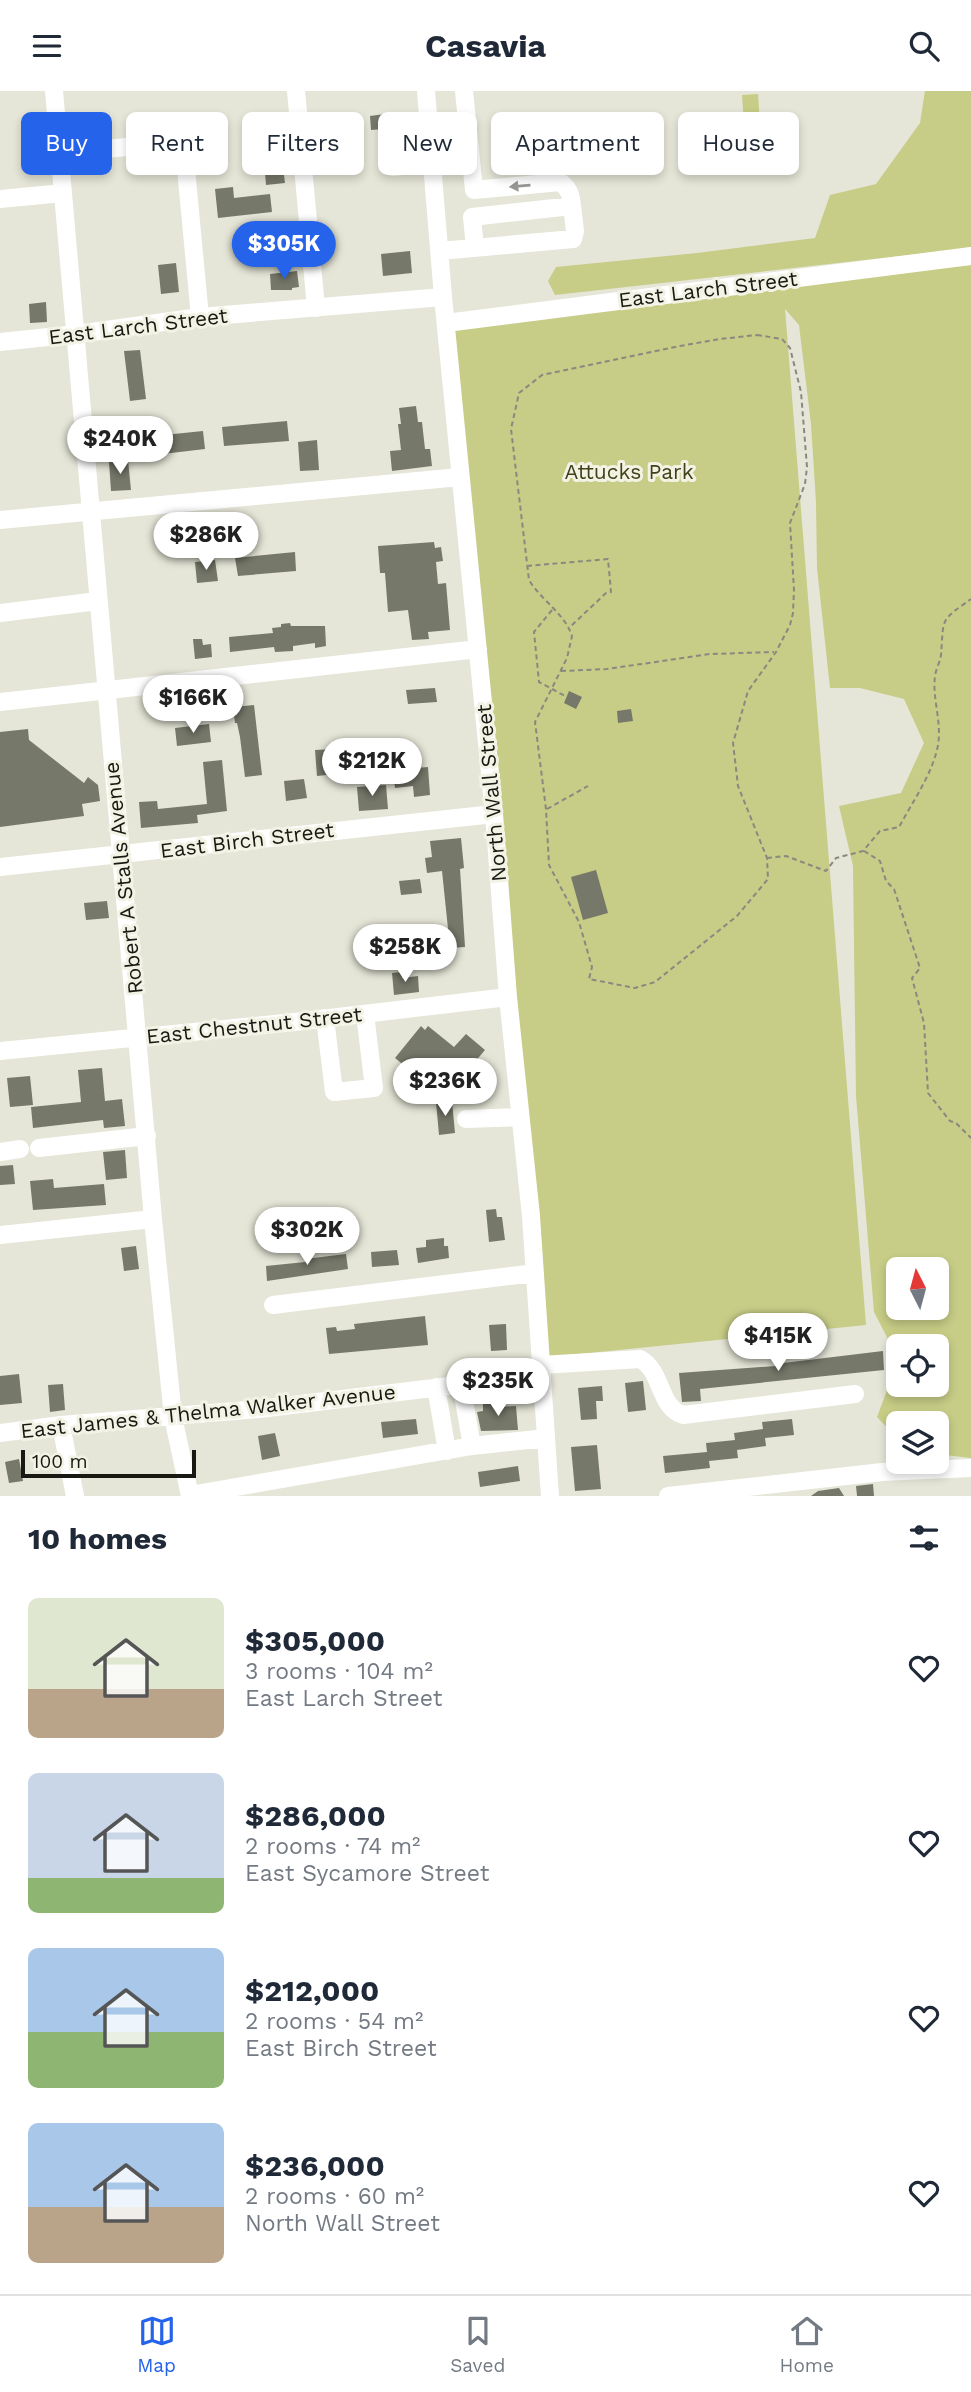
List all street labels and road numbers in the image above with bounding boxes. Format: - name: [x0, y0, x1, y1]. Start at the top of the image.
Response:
- street label: East Larch Street: [617, 266, 799, 312]
- street label: East Larch Street: [47, 303, 229, 349]
- street label: North Wall Street: [471, 703, 511, 883]
- street label: Robert A Stalls Avenue: [98, 761, 148, 995]
- street label: East Birch Street: [159, 817, 336, 863]
- street label: East Chestnut Street: [145, 1001, 363, 1049]
- street label: East James & Thelma Walker Avenue: [19, 1379, 397, 1443]

